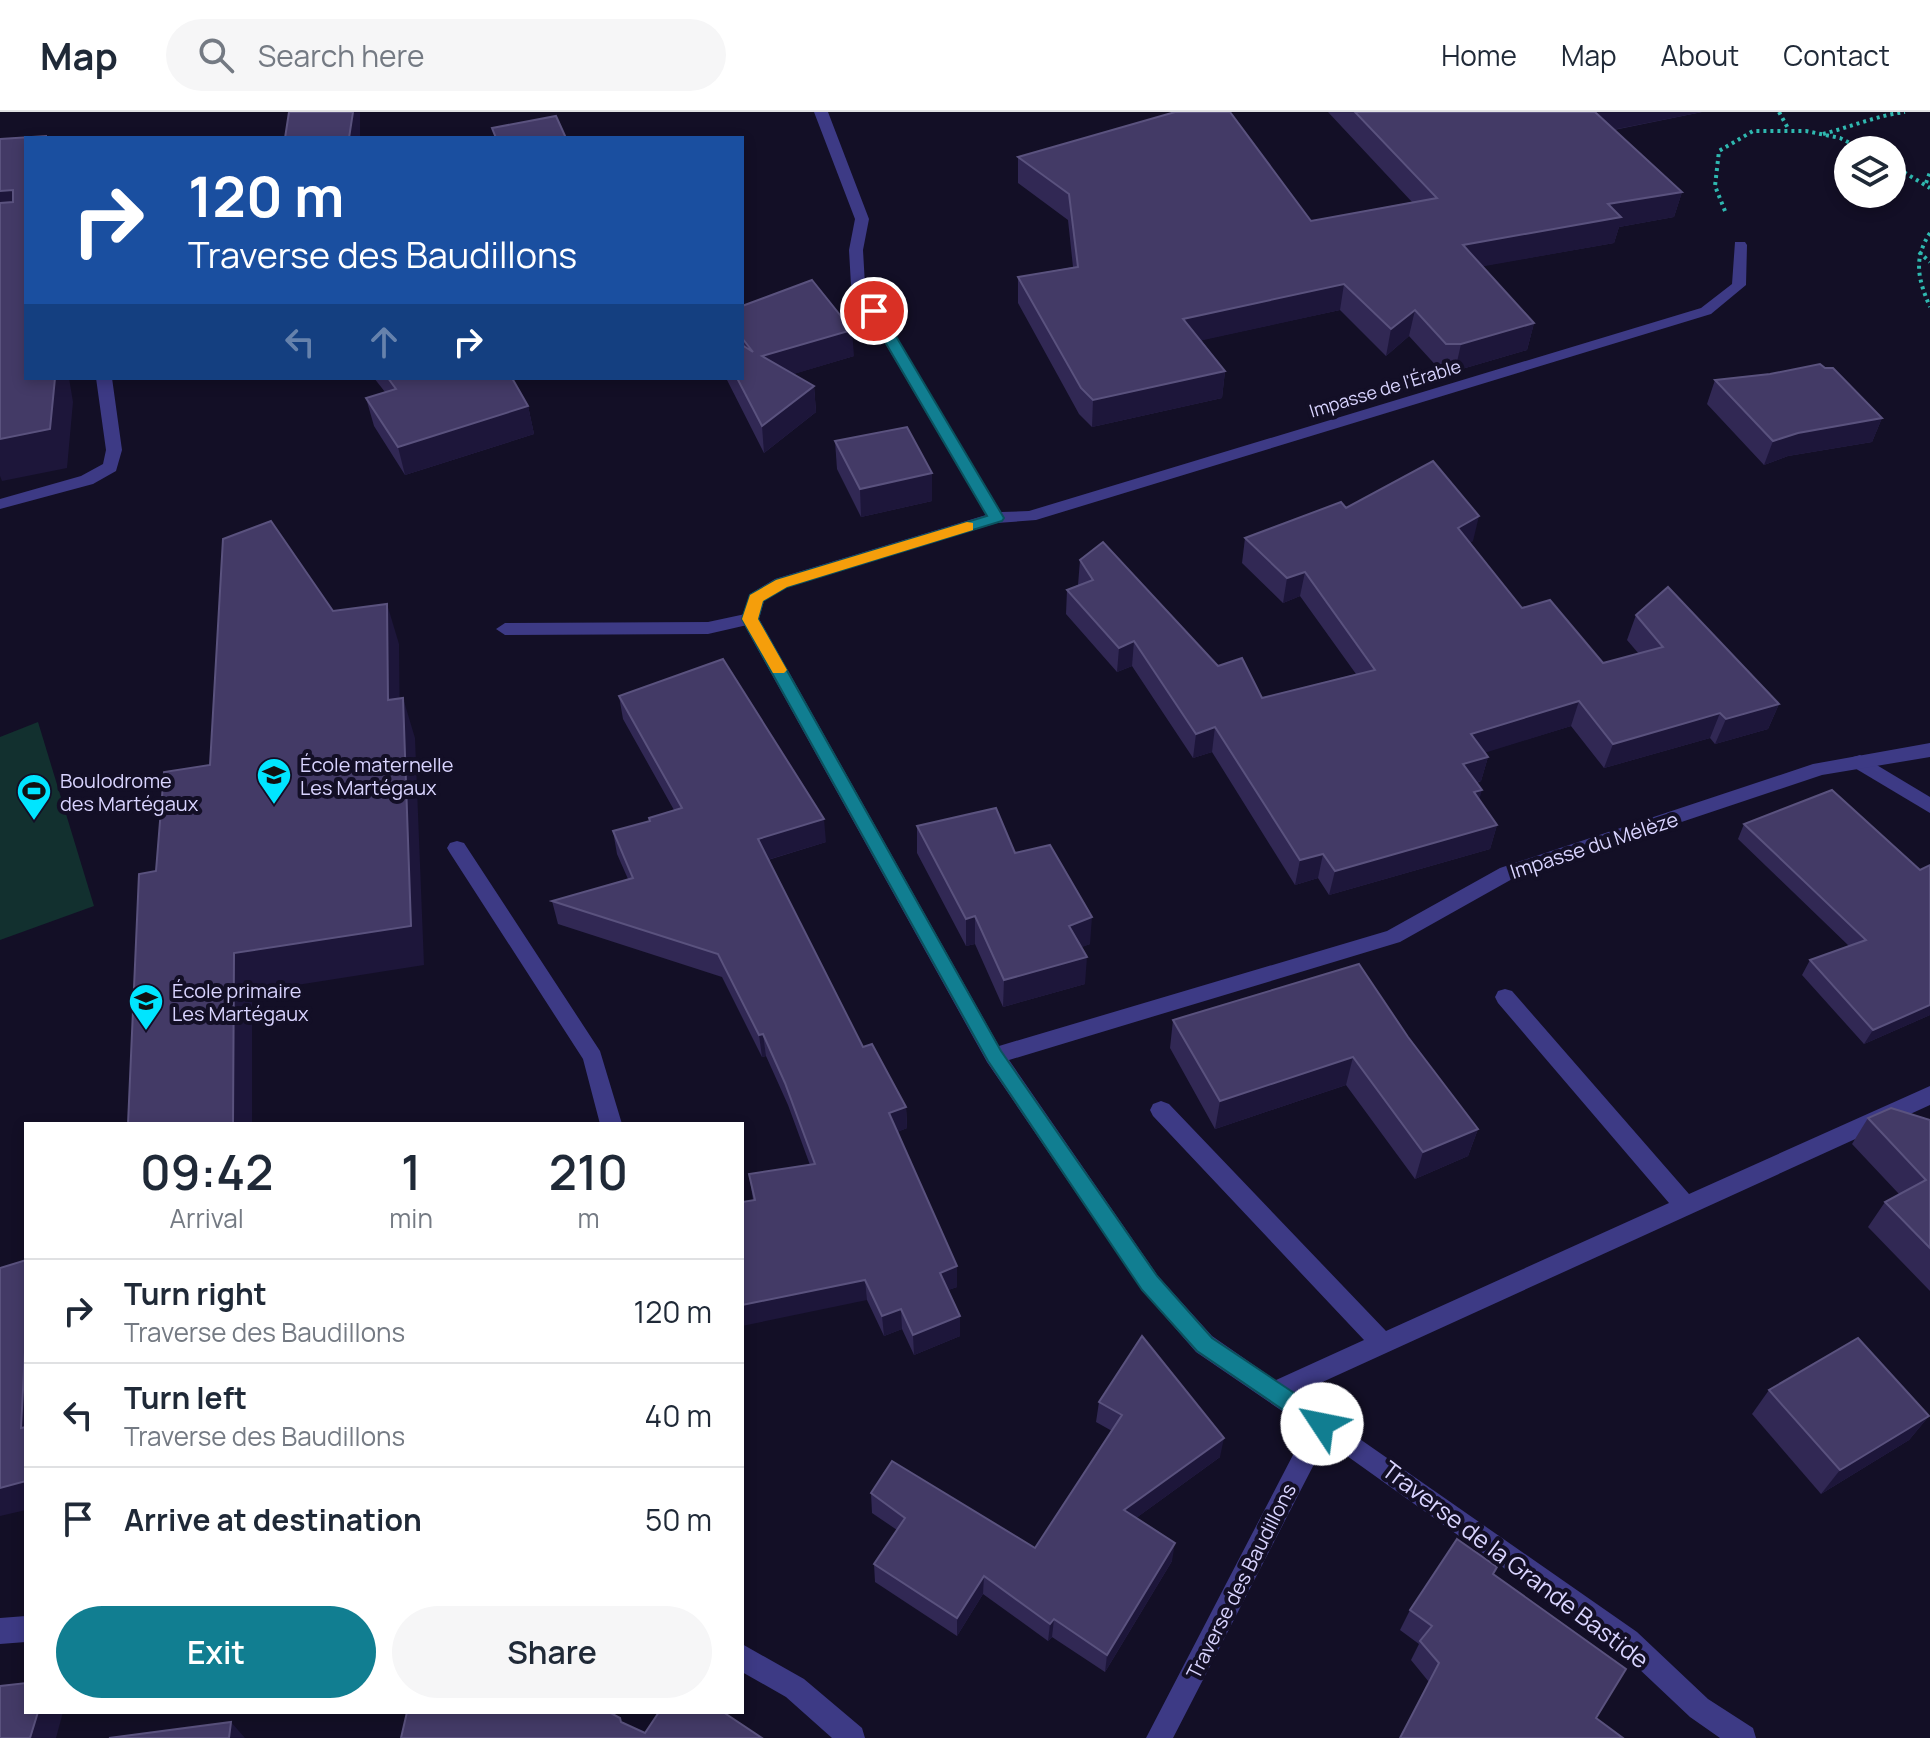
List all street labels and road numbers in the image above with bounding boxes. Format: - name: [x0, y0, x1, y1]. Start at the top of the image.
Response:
- street label: Impasse de l'Érable: [1306, 354, 1464, 422]
- street label: Impasse du Mélèze: [1506, 805, 1682, 885]
- street label: Traverse de la Grande Bastide: [1376, 1453, 1656, 1675]
- street label: Traverse des Baudillons: [1180, 1479, 1302, 1683]

